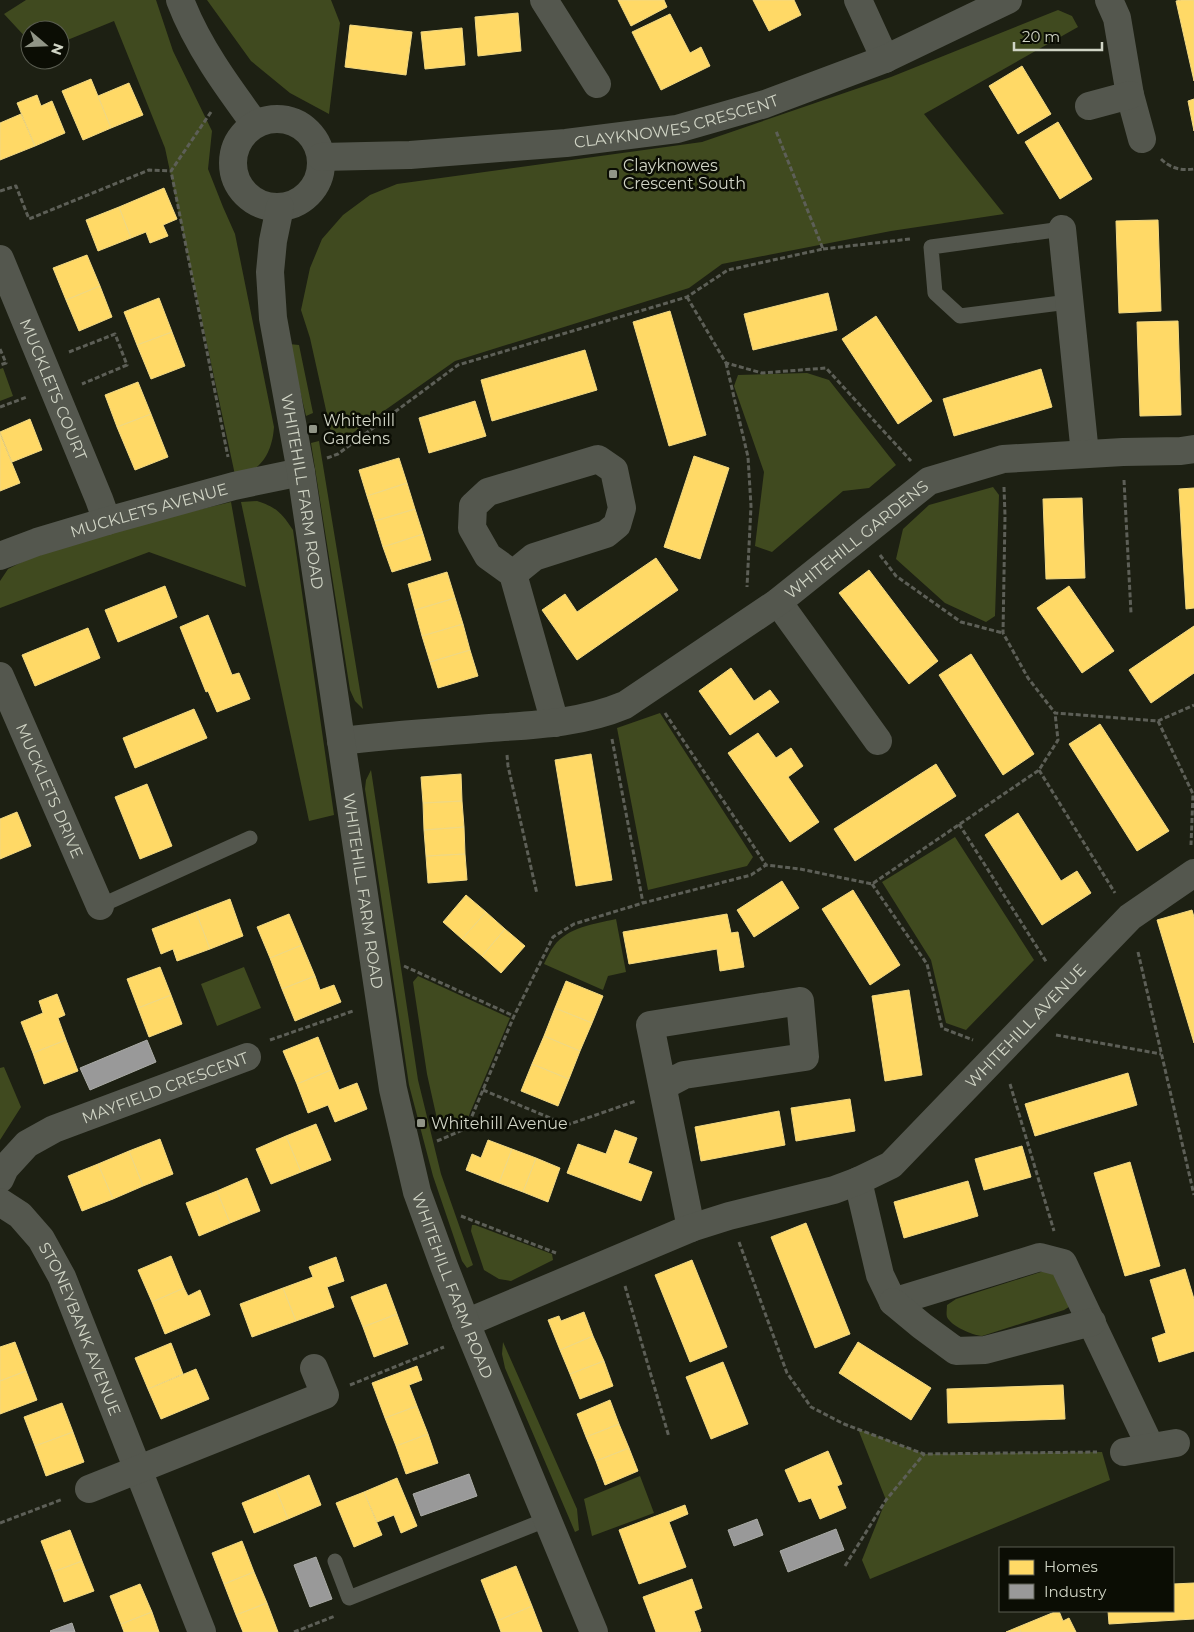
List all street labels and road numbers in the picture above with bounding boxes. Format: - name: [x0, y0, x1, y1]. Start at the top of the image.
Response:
- street label: CLAYKNOWES CRESCENT: [573, 90, 782, 151]
- street label: MUCKLETS COURT: [16, 316, 92, 464]
- street label: WHITEHILL FARM ROAD: [277, 392, 328, 591]
- street label: WHITEHILL GARDENS: [781, 476, 932, 602]
- street label: MUCKLETS AVENUE: [68, 479, 230, 541]
- street label: MUCKLETS DRIVE: [12, 720, 87, 861]
- street label: WHITEHILL FARM ROAD: [339, 792, 387, 990]
- street label: WHITEHILL AVENUE: [961, 960, 1089, 1092]
- street label: MAYFIELD CRESCENT: [79, 1048, 252, 1127]
- street label: WHITEHILL FARM ROAD: [408, 1190, 497, 1381]
- street label: STONEYBANK AVENUE: [35, 1239, 125, 1418]

